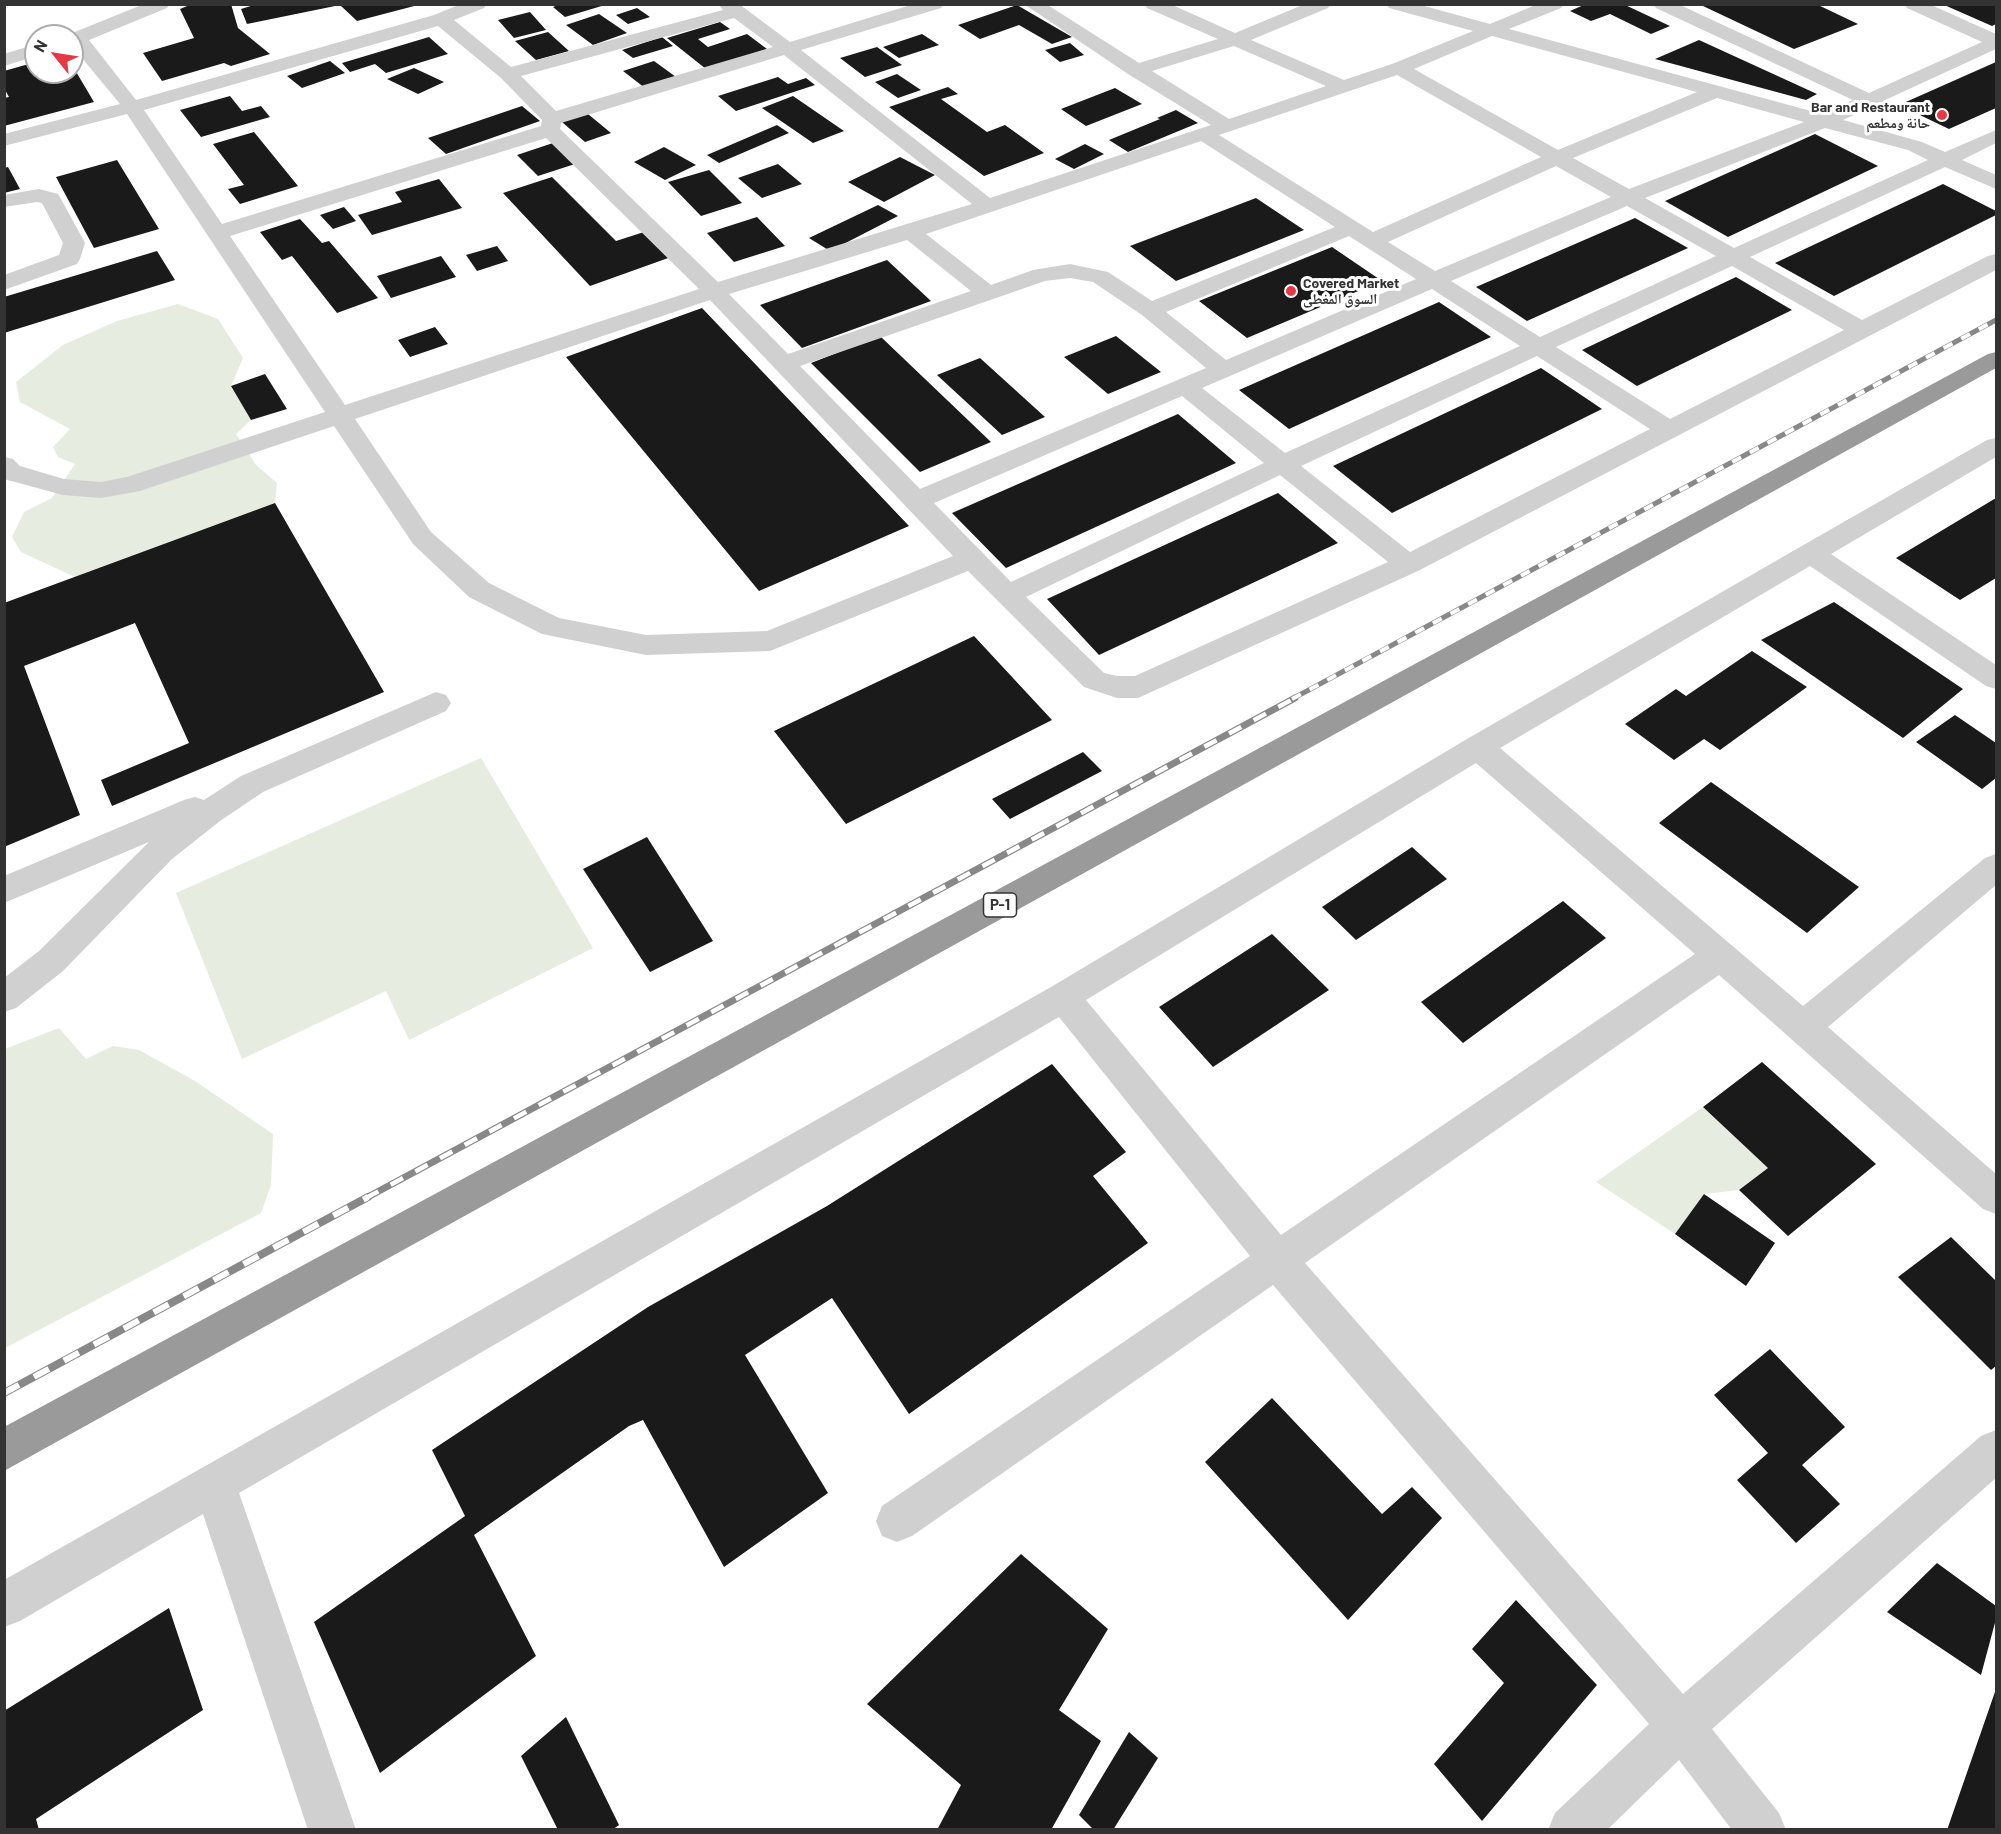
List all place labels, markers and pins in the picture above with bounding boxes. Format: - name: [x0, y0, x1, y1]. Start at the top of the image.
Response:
- place label: Bar and Restaurant حانة ومطعم: [1811, 99, 1930, 132]
- marker: Bar and Restaurant حانة ومطعم: [1935, 108, 1949, 122]
- place label: Covered Market السوق المغطى: [1303, 275, 1399, 308]
- marker: Covered Market السوق المغطى: [1284, 284, 1298, 298]

